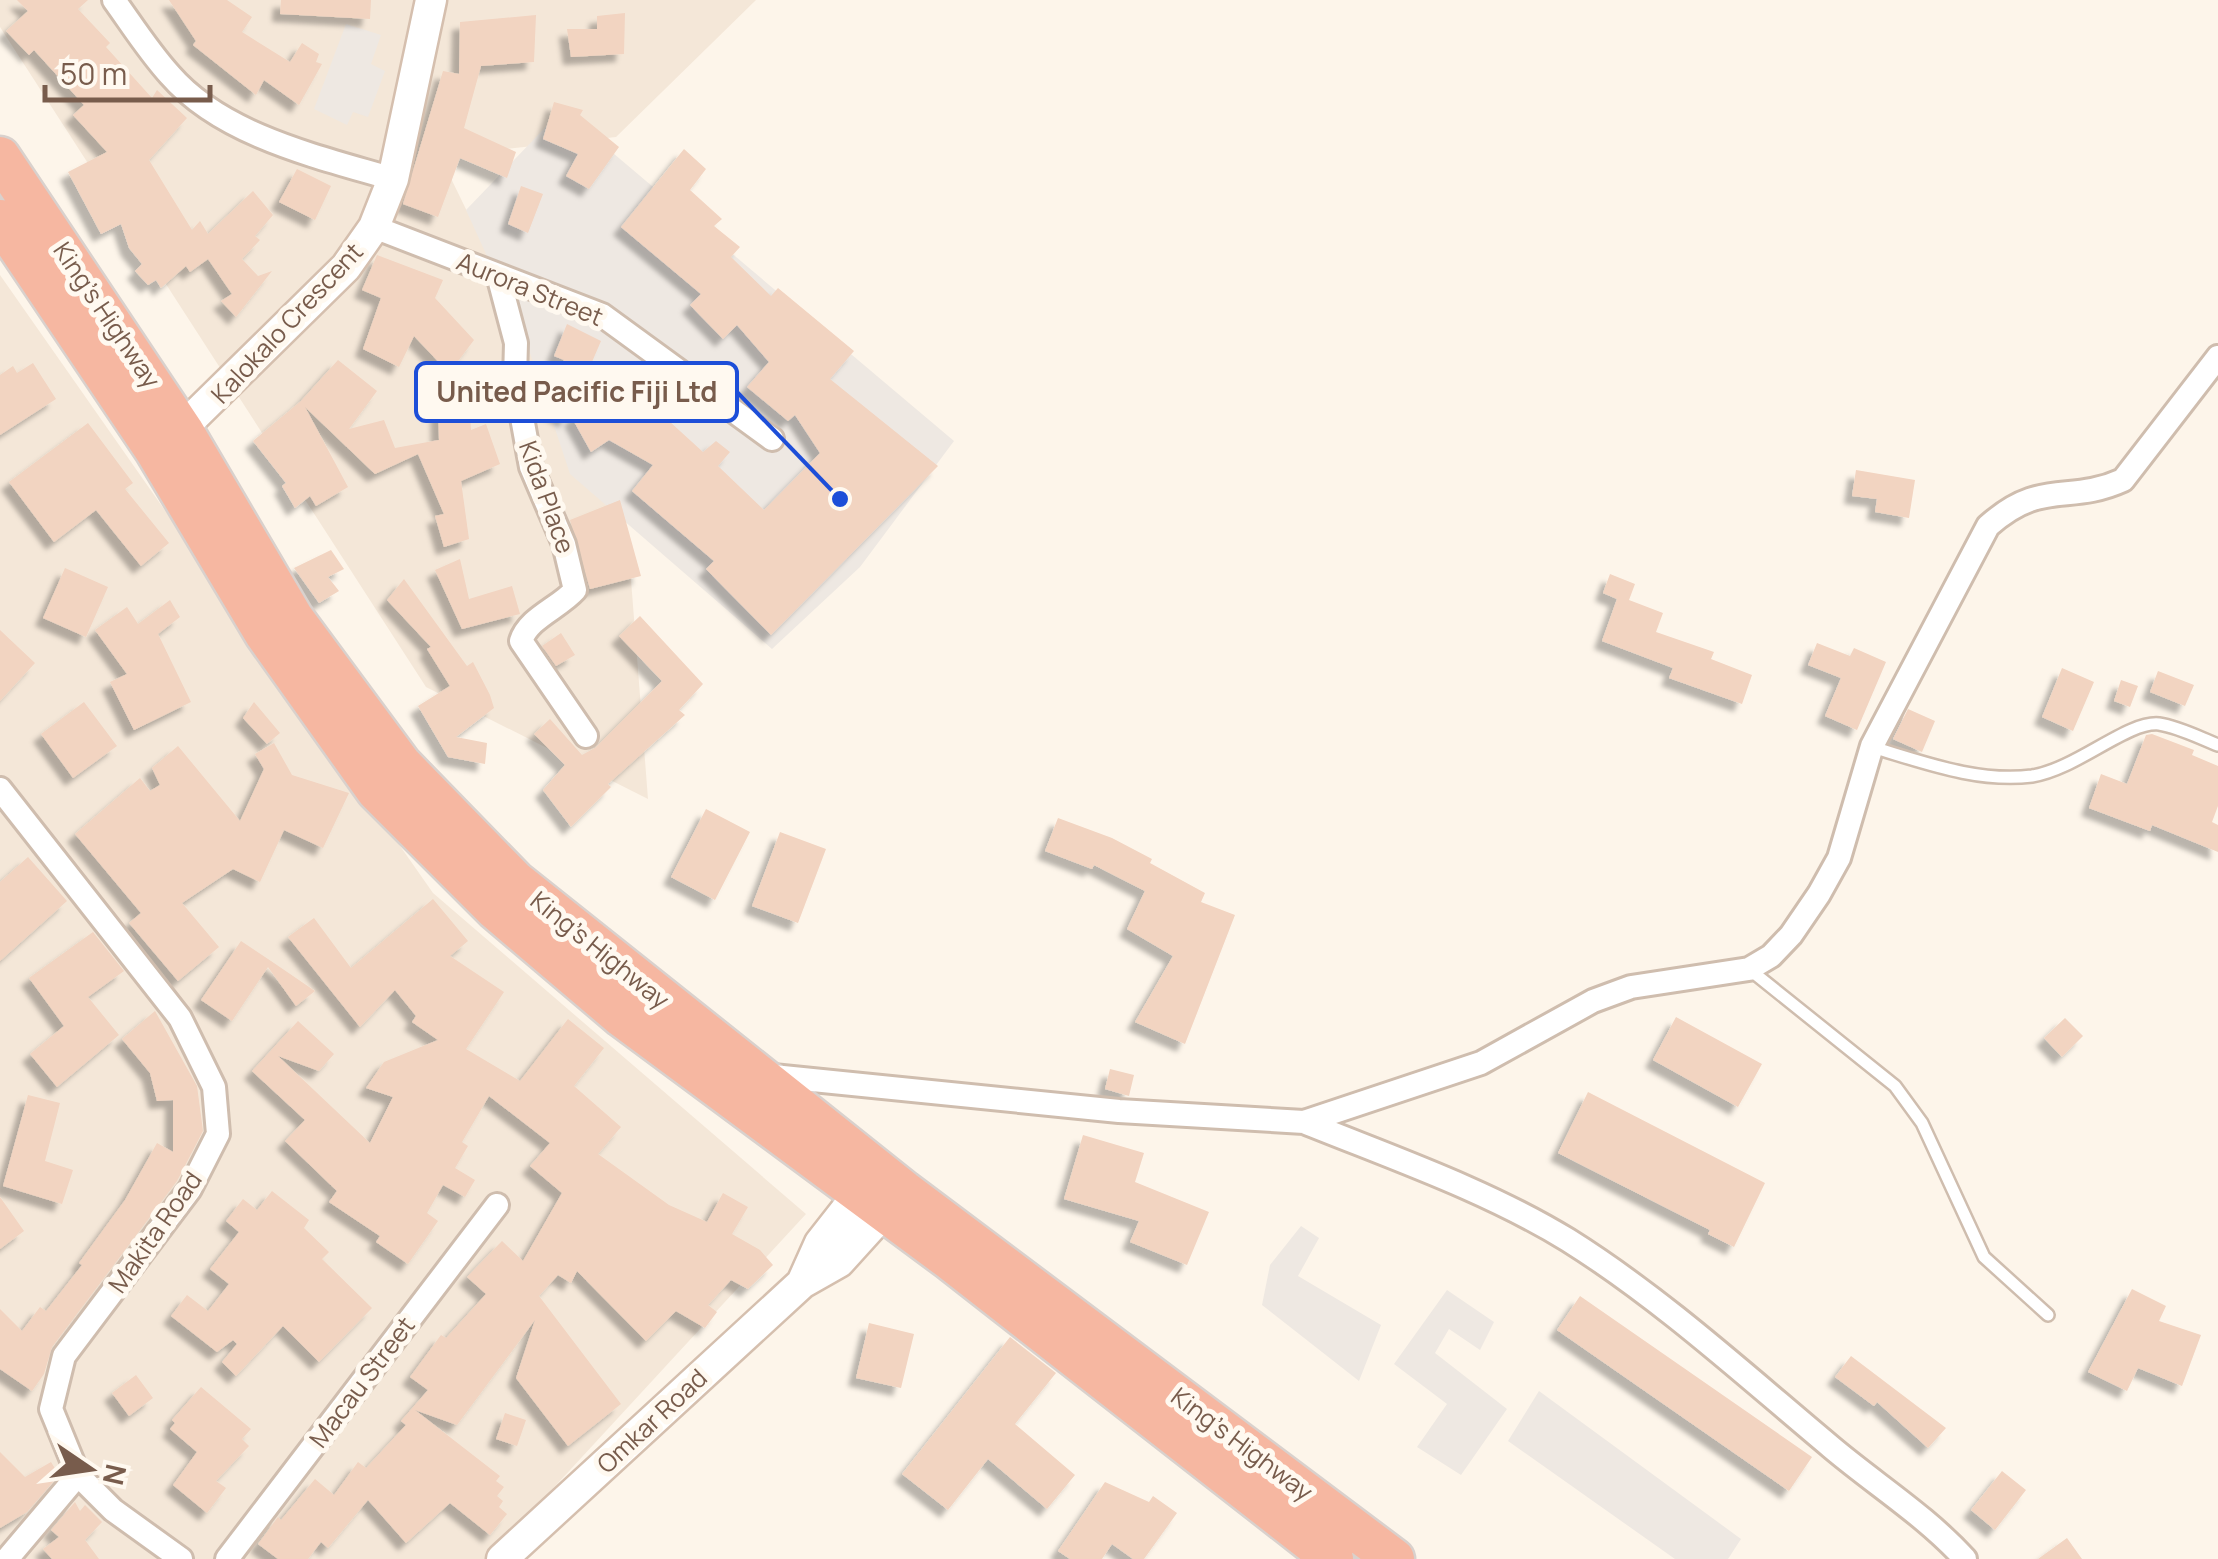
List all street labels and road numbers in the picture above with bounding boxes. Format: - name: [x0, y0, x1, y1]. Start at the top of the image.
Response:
- street label: King's Highway: [46, 235, 169, 395]
- street label: Kalokalo Crescent: [203, 235, 370, 411]
- street label: Aurora Street: [452, 243, 609, 334]
- street label: Kida Place: [511, 436, 584, 558]
- street label: King's Highway: [523, 883, 677, 1017]
- street label: Makita Road: [100, 1164, 209, 1300]
- street label: Macau Street: [301, 1309, 422, 1454]
- street label: Omkar Road: [589, 1360, 714, 1481]
- street label: King's Highway: [1164, 1379, 1320, 1509]

